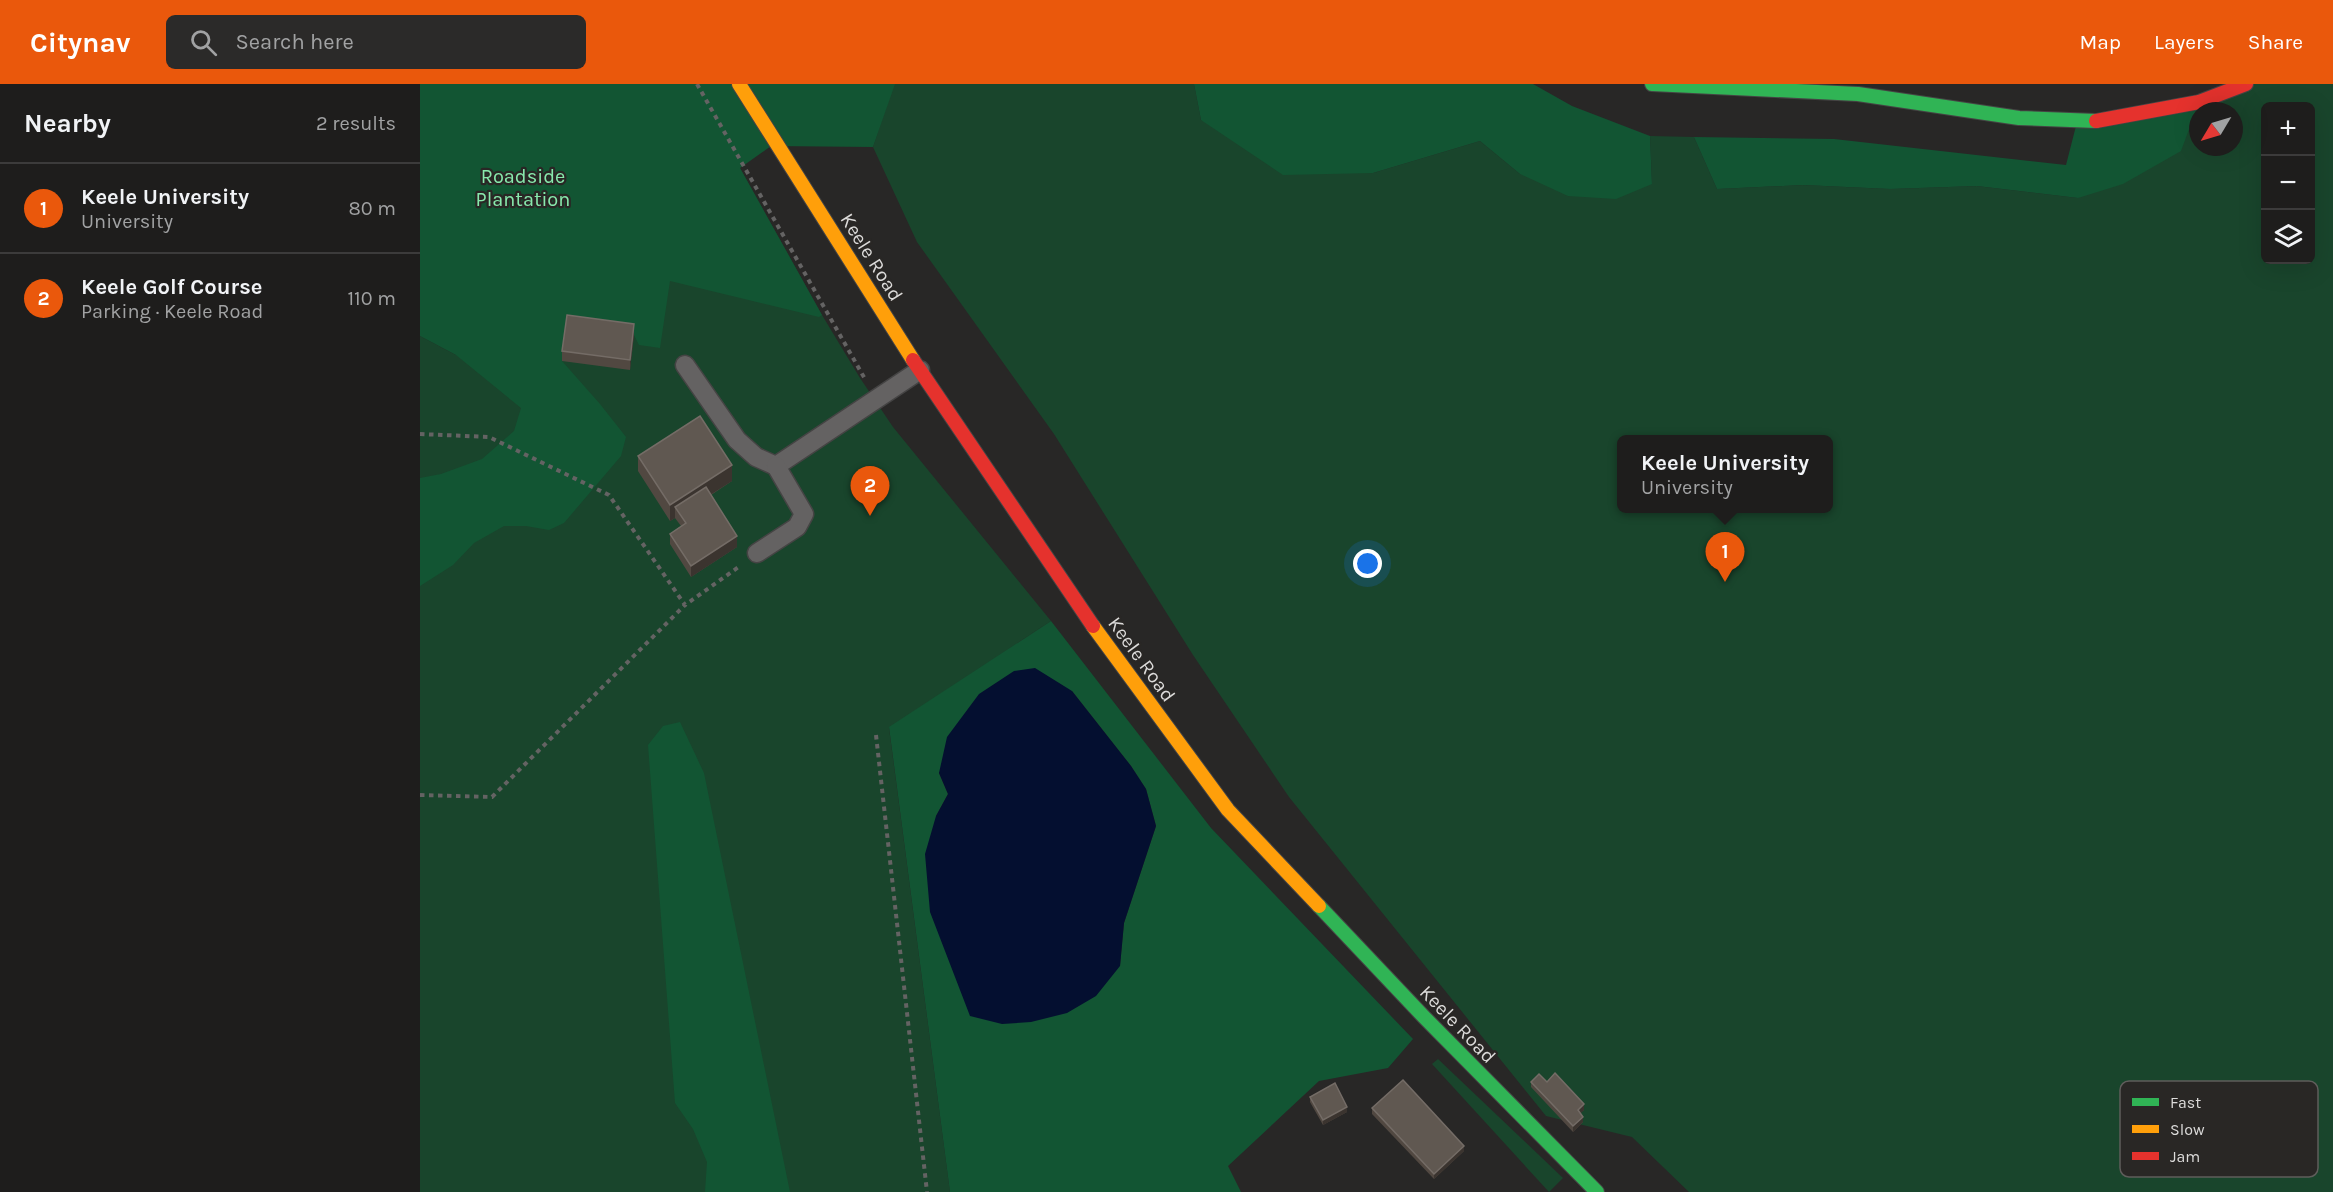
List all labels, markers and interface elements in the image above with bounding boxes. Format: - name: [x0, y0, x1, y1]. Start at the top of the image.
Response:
- search box: [166, 15, 586, 69]
- text: Citynav: [30, 26, 130, 59]
- icon: search: [187, 26, 220, 59]
- text: Search here: [235, 29, 354, 55]
- text: Map: [2079, 30, 2121, 54]
- text: Layers: [2154, 30, 2215, 54]
- text: Share: [2248, 30, 2303, 54]
- north arrow: [2189, 102, 2243, 156]
- map controls: [2261, 102, 2315, 264]
- button: +: [2261, 102, 2315, 156]
- text: Nearby: [24, 108, 111, 139]
- text: 2 results: [316, 112, 396, 135]
- button: −: [2261, 156, 2315, 210]
- park label: Roadside Plantation: [476, 165, 570, 211]
- text: Keele University: [81, 184, 249, 210]
- text: 1: [40, 197, 47, 220]
- text: 80 m: [348, 197, 396, 220]
- street label: Keele Road: [835, 209, 908, 305]
- text: University: [81, 210, 173, 233]
- button: layers: [2261, 210, 2315, 264]
- text: Keele Golf Course: [81, 274, 262, 300]
- text: 2: [37, 287, 50, 310]
- text: 110 m: [347, 287, 396, 310]
- text: Parking · Keele Road: [81, 300, 263, 323]
- popup: [1617, 435, 1833, 513]
- text: Keele University: [1641, 450, 1809, 476]
- pin: 2: [850, 466, 890, 516]
- text: University: [1641, 476, 1733, 499]
- pin: 1: [1706, 532, 1744, 582]
- your location: [1353, 549, 1382, 578]
- street label: Keele Road: [1103, 612, 1180, 706]
- street label: Keele Road: [1415, 981, 1500, 1068]
- legend: [2120, 1081, 2318, 1177]
- text: Fast: [2170, 1093, 2201, 1112]
- text: Slow: [2170, 1120, 2205, 1139]
- text: Jam: [2170, 1147, 2200, 1166]

